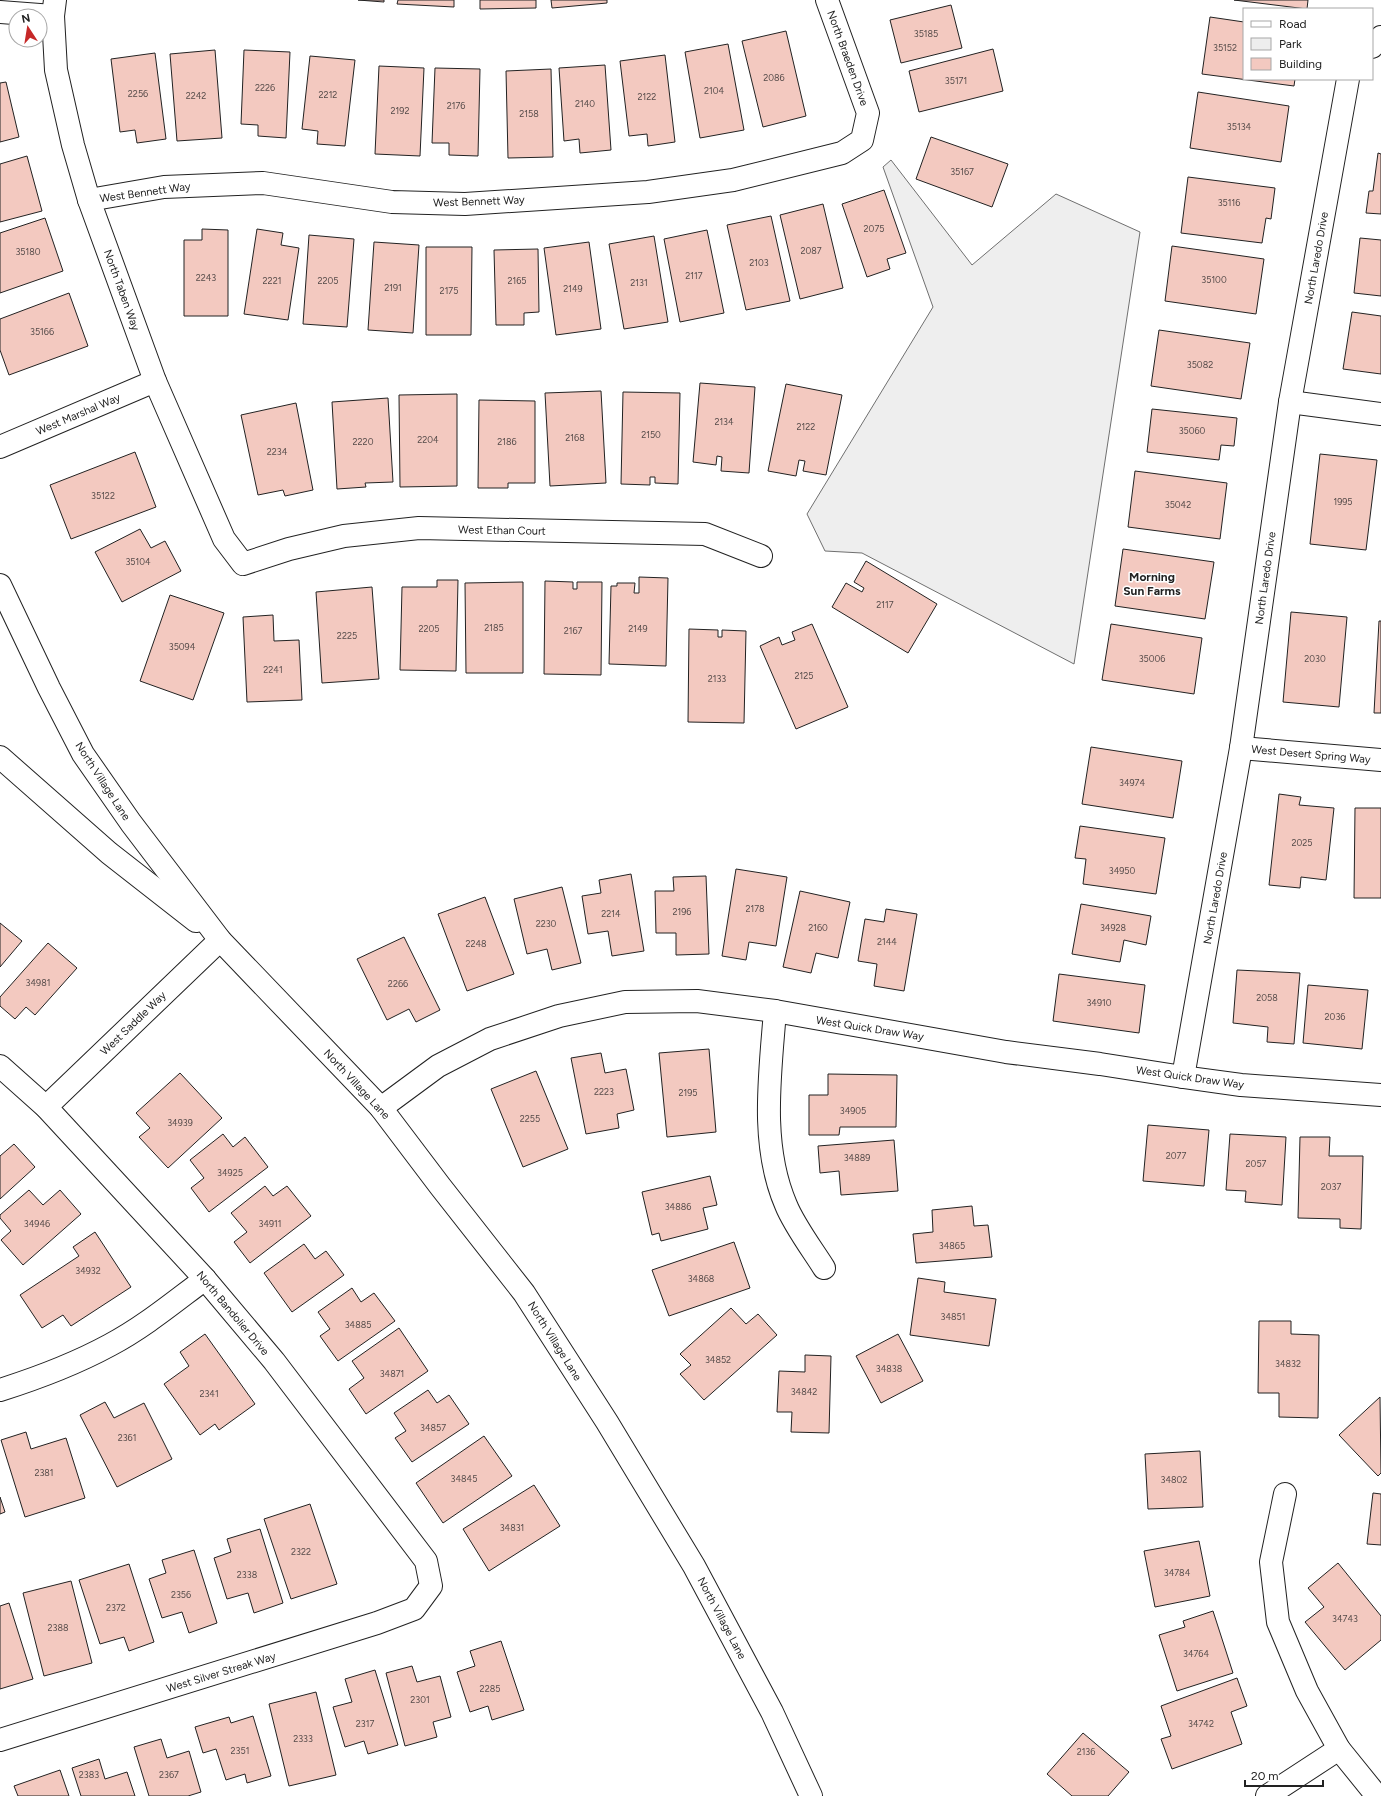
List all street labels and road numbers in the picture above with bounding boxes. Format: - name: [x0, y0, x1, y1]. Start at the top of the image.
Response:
- street label: North Braeden Drive: [824, 9, 871, 108]
- street label: West Bennett Way: [99, 180, 192, 205]
- street label: West Bennett Way: [433, 193, 525, 210]
- street label: North Laredo Drive: [1302, 211, 1331, 305]
- street label: North Taben Way: [101, 248, 142, 333]
- street label: West Marshal Way: [34, 391, 122, 438]
- street label: West Ethan Court: [458, 523, 546, 538]
- street label: North Laredo Drive: [1253, 531, 1278, 625]
- street label: North Village Lane: [72, 740, 133, 823]
- street label: West Desert Spring Way: [1251, 743, 1371, 766]
- street label: North Laredo Drive: [1201, 851, 1230, 945]
- street label: West Saddle Way: [98, 989, 169, 1058]
- street label: West Quick Draw Way: [815, 1014, 925, 1043]
- street label: North Village Lane: [321, 1047, 392, 1122]
- street label: West Quick Draw Way: [1135, 1063, 1245, 1092]
- street label: North Bandolier Drive: [194, 1269, 272, 1358]
- street label: North Village Lane: [525, 1299, 584, 1383]
- street label: North Village Lane: [694, 1575, 749, 1661]
- street label: West Silver Streak Way: [165, 1650, 278, 1695]

